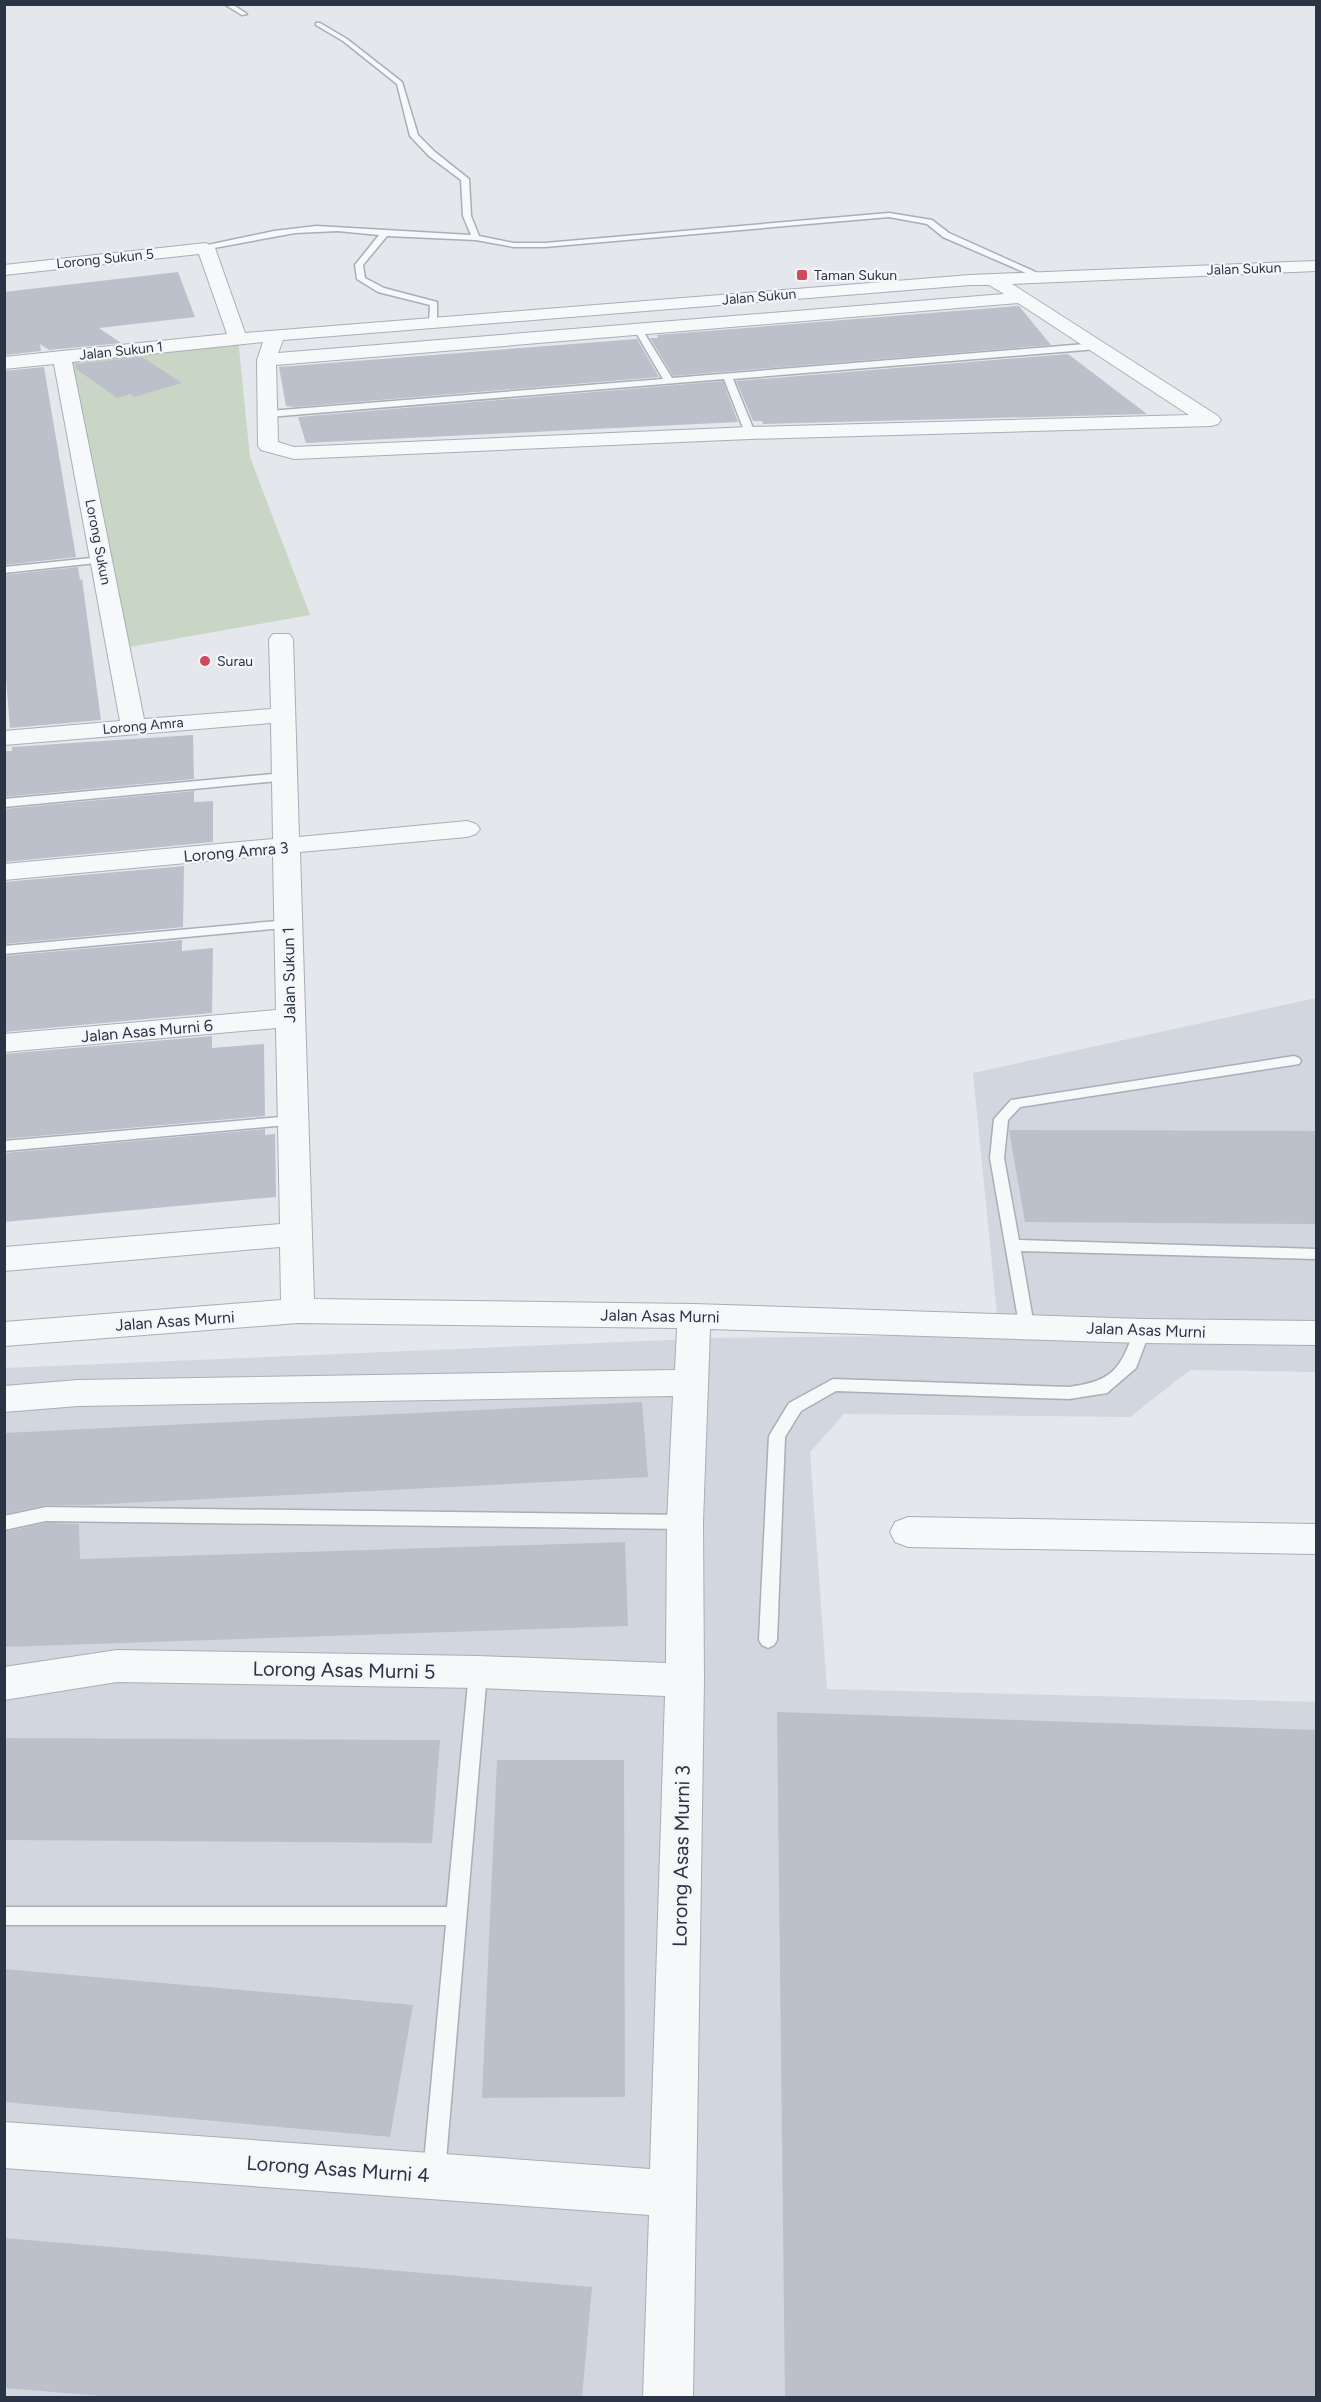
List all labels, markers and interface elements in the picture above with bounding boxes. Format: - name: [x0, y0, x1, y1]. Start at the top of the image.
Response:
- street label: Lorong Sukun 5: [55, 245, 155, 273]
- street label: Jalan Sukun: [1206, 259, 1282, 279]
- place label: Taman Sukun: [814, 267, 897, 284]
- marker: Taman Sukun: [795, 268, 809, 282]
- street label: Jalan Sukun: [721, 285, 797, 309]
- street label: Jalan Sukun 1: [78, 338, 164, 364]
- street label: Lorong Sukun: [81, 498, 115, 586]
- place label: Surau: [217, 653, 253, 670]
- marker: Surau: [198, 654, 212, 668]
- street label: Lorong Amra: [102, 714, 184, 738]
- street label: Lorong Amra 3: [183, 838, 289, 866]
- street label: Jalan Sukun 1: [279, 927, 299, 1023]
- street label: Jalan Asas Murni 6: [80, 1016, 214, 1046]
- street label: Jalan Asas Murni: [600, 1305, 720, 1327]
- street label: Jalan Asas Murni: [115, 1307, 235, 1335]
- street label: Jalan Asas Murni: [1086, 1318, 1206, 1342]
- street label: Lorong Asas Murni 5: [252, 1656, 436, 1684]
- street label: Lorong Asas Murni 3: [667, 1765, 695, 1947]
- street label: Lorong Asas Murni 4: [246, 2151, 430, 2187]

